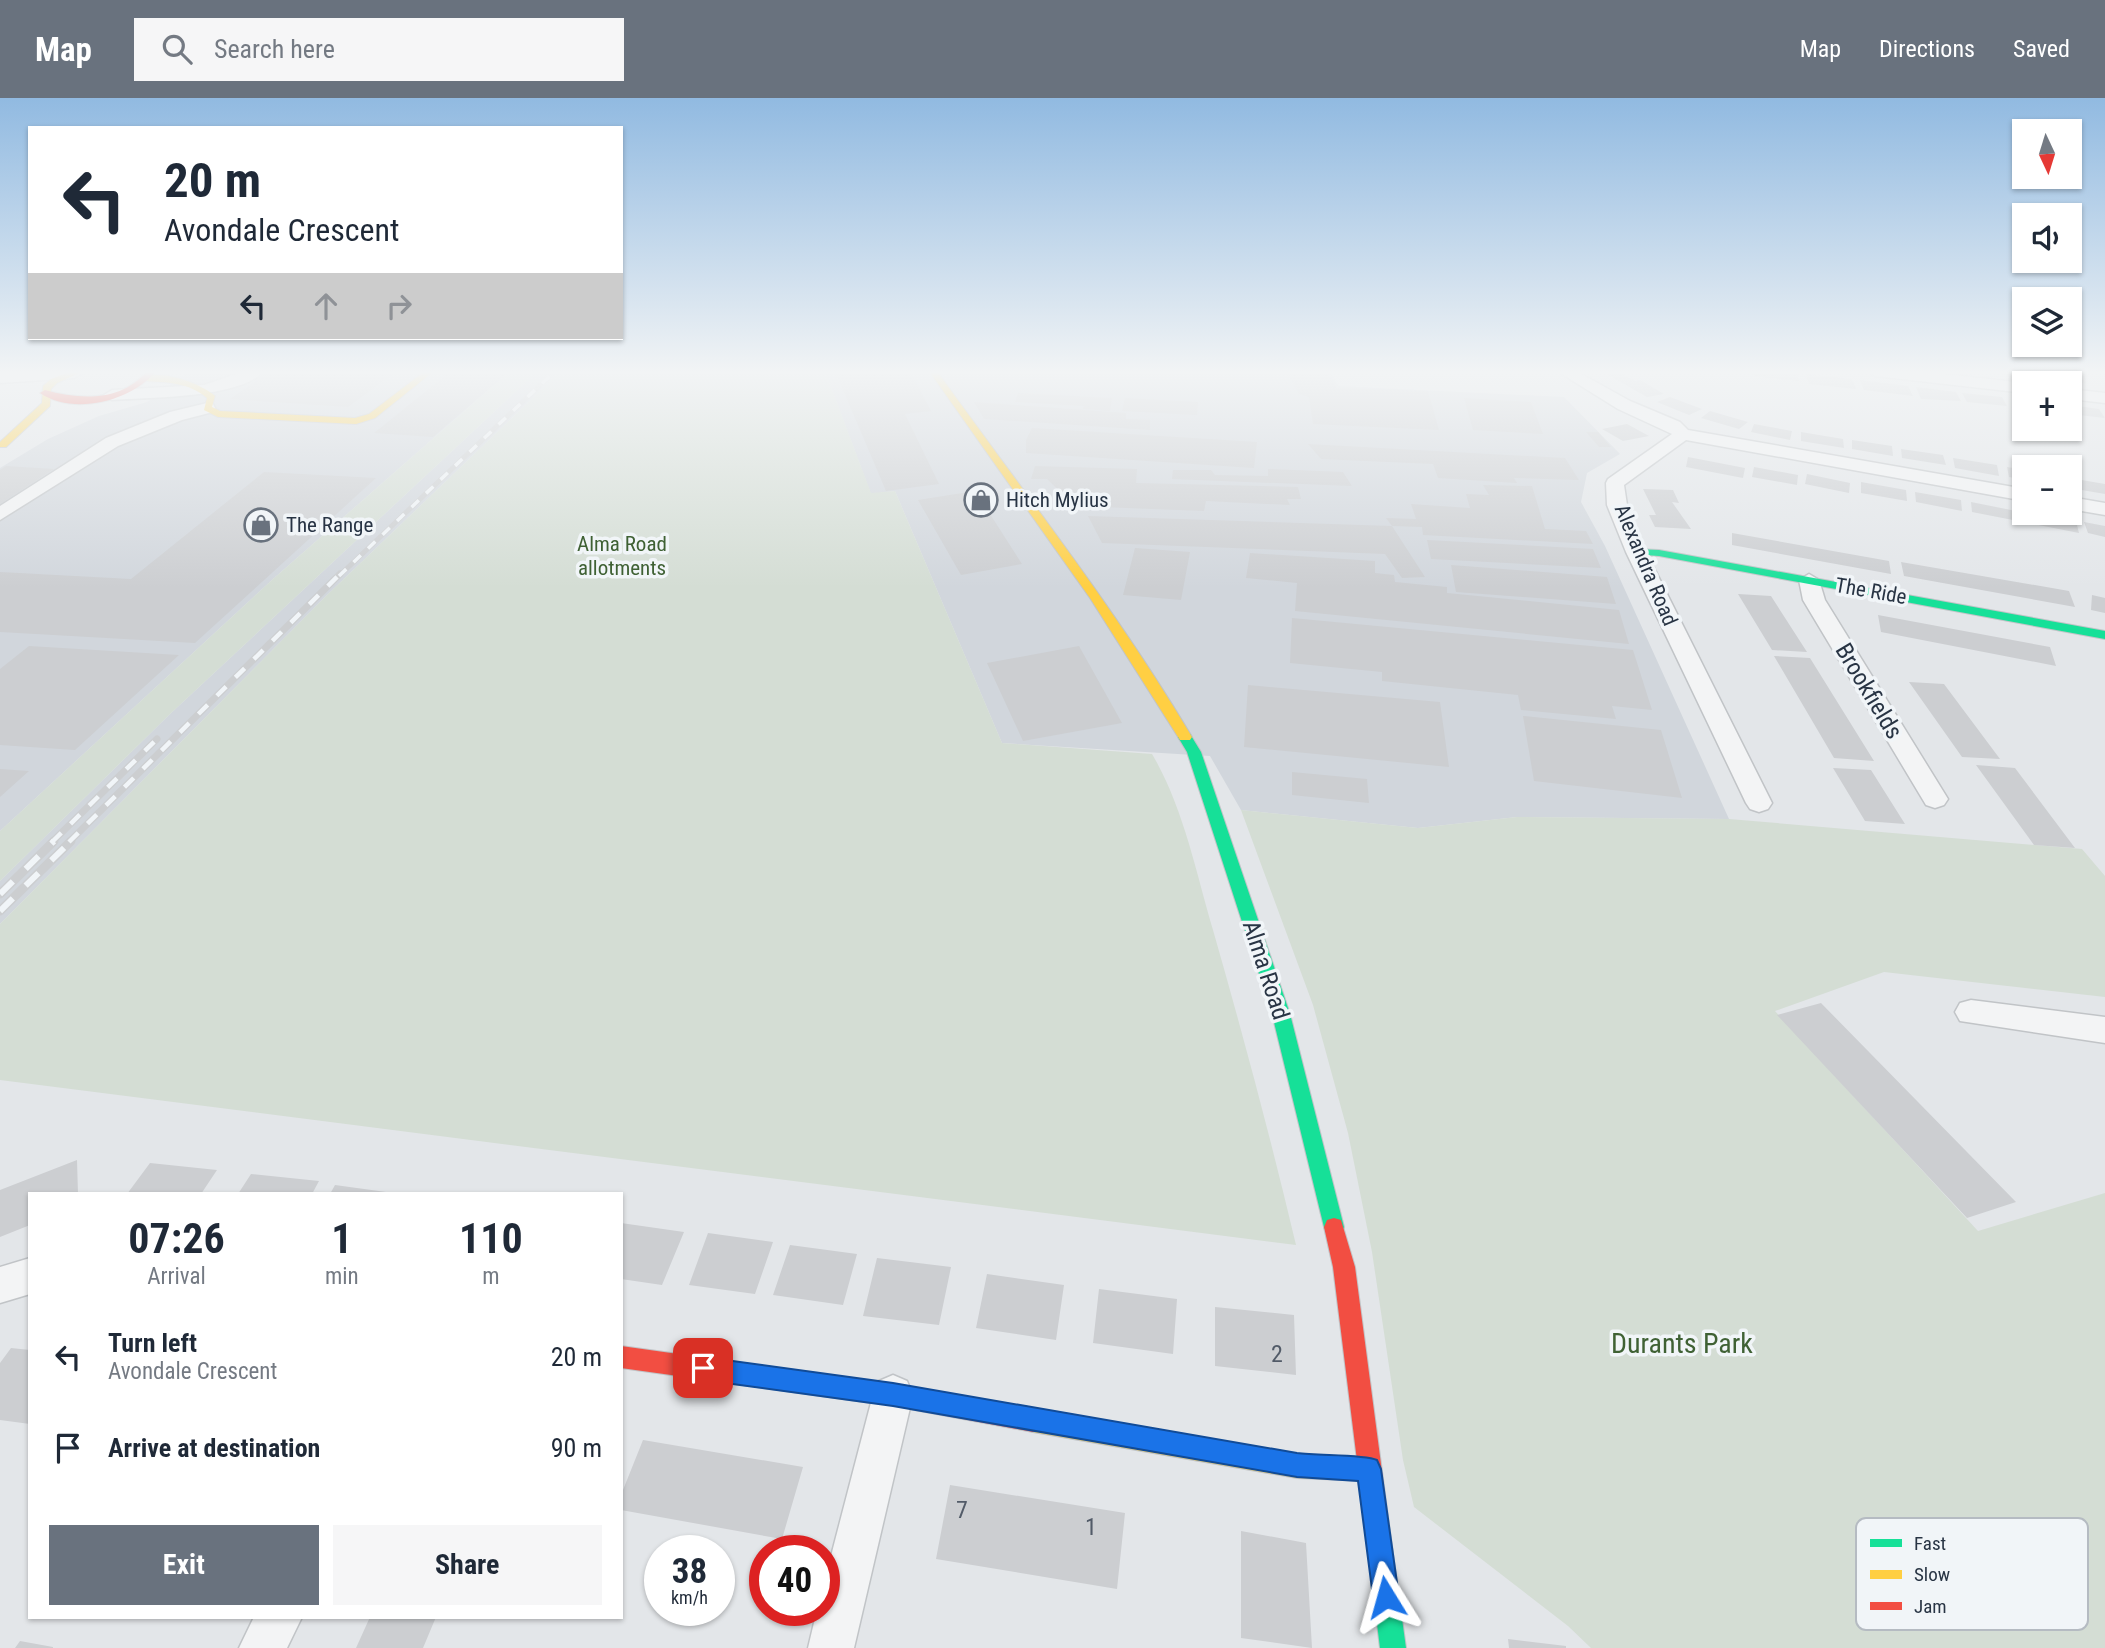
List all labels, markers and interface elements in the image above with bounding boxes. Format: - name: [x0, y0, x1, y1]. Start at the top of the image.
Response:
- search box: [134, 18, 624, 81]
- text: Map: [35, 30, 92, 69]
- icon: search: [158, 30, 196, 68]
- text: Search here: [214, 34, 335, 64]
- text: Map: [1800, 35, 1841, 63]
- text: Directions: [1879, 35, 1975, 63]
- text: Saved: [2013, 35, 2070, 63]
- north arrow: [2012, 119, 2082, 189]
- map controls: [2012, 119, 2082, 525]
- text: 20 m: [164, 152, 261, 209]
- icon: left: [49, 154, 140, 245]
- button: sound: [2012, 203, 2082, 273]
- text: Avondale Crescent: [164, 211, 400, 249]
- icon: left: [234, 287, 272, 325]
- icon: ahead: [307, 287, 345, 325]
- icon: right: [380, 287, 418, 325]
- button: layers: [2012, 287, 2082, 357]
- button: +: [2012, 371, 2082, 441]
- button: −: [2012, 455, 2082, 525]
- shop icon: Hitch Mylius: [962, 481, 1000, 519]
- place label: Hitch Mylius: [1006, 488, 1109, 512]
- street label: Alexandra Road: [1610, 501, 1682, 629]
- shop icon: The Range: [242, 506, 280, 544]
- place label: The Range: [286, 513, 373, 537]
- park label: Alma Road allotments: [577, 532, 667, 580]
- street label: The Ride: [1833, 573, 1909, 609]
- street label: Brookfields: [1830, 638, 1908, 744]
- street label: Alma Road: [1237, 917, 1295, 1023]
- text: 07:26: [128, 1214, 225, 1263]
- text: 1: [331, 1214, 352, 1263]
- text: 110: [459, 1214, 523, 1263]
- text: Arrival: [147, 1263, 206, 1290]
- text: min: [325, 1263, 359, 1290]
- text: m: [482, 1263, 499, 1290]
- park label: Durants Park: [1611, 1327, 1753, 1360]
- text: Turn left: [108, 1328, 197, 1358]
- icon: left: [49, 1338, 87, 1376]
- pin: [673, 1338, 733, 1398]
- house number: 2: [1271, 1340, 1283, 1368]
- text: 20 m: [551, 1342, 602, 1372]
- icon: arrive: [684, 1349, 722, 1387]
- text: Avondale Crescent: [108, 1358, 277, 1385]
- icon: arrive: [49, 1429, 87, 1467]
- text: Arrive at destination: [108, 1433, 320, 1463]
- text: 90 m: [551, 1433, 602, 1463]
- house number: 7: [956, 1496, 968, 1524]
- house number: 1: [1085, 1513, 1097, 1541]
- legend: [1856, 1518, 2088, 1630]
- button: Exit: [49, 1525, 319, 1605]
- button: Share: [333, 1525, 602, 1605]
- text: Fast: [1914, 1532, 1946, 1555]
- speed limit sign: 40: [749, 1535, 840, 1626]
- text: 38: [672, 1551, 707, 1592]
- position arrow: [1349, 1560, 1423, 1634]
- text: Slow: [1914, 1563, 1950, 1586]
- text: km/h: [671, 1587, 708, 1608]
- text: Jam: [1914, 1595, 1947, 1618]

